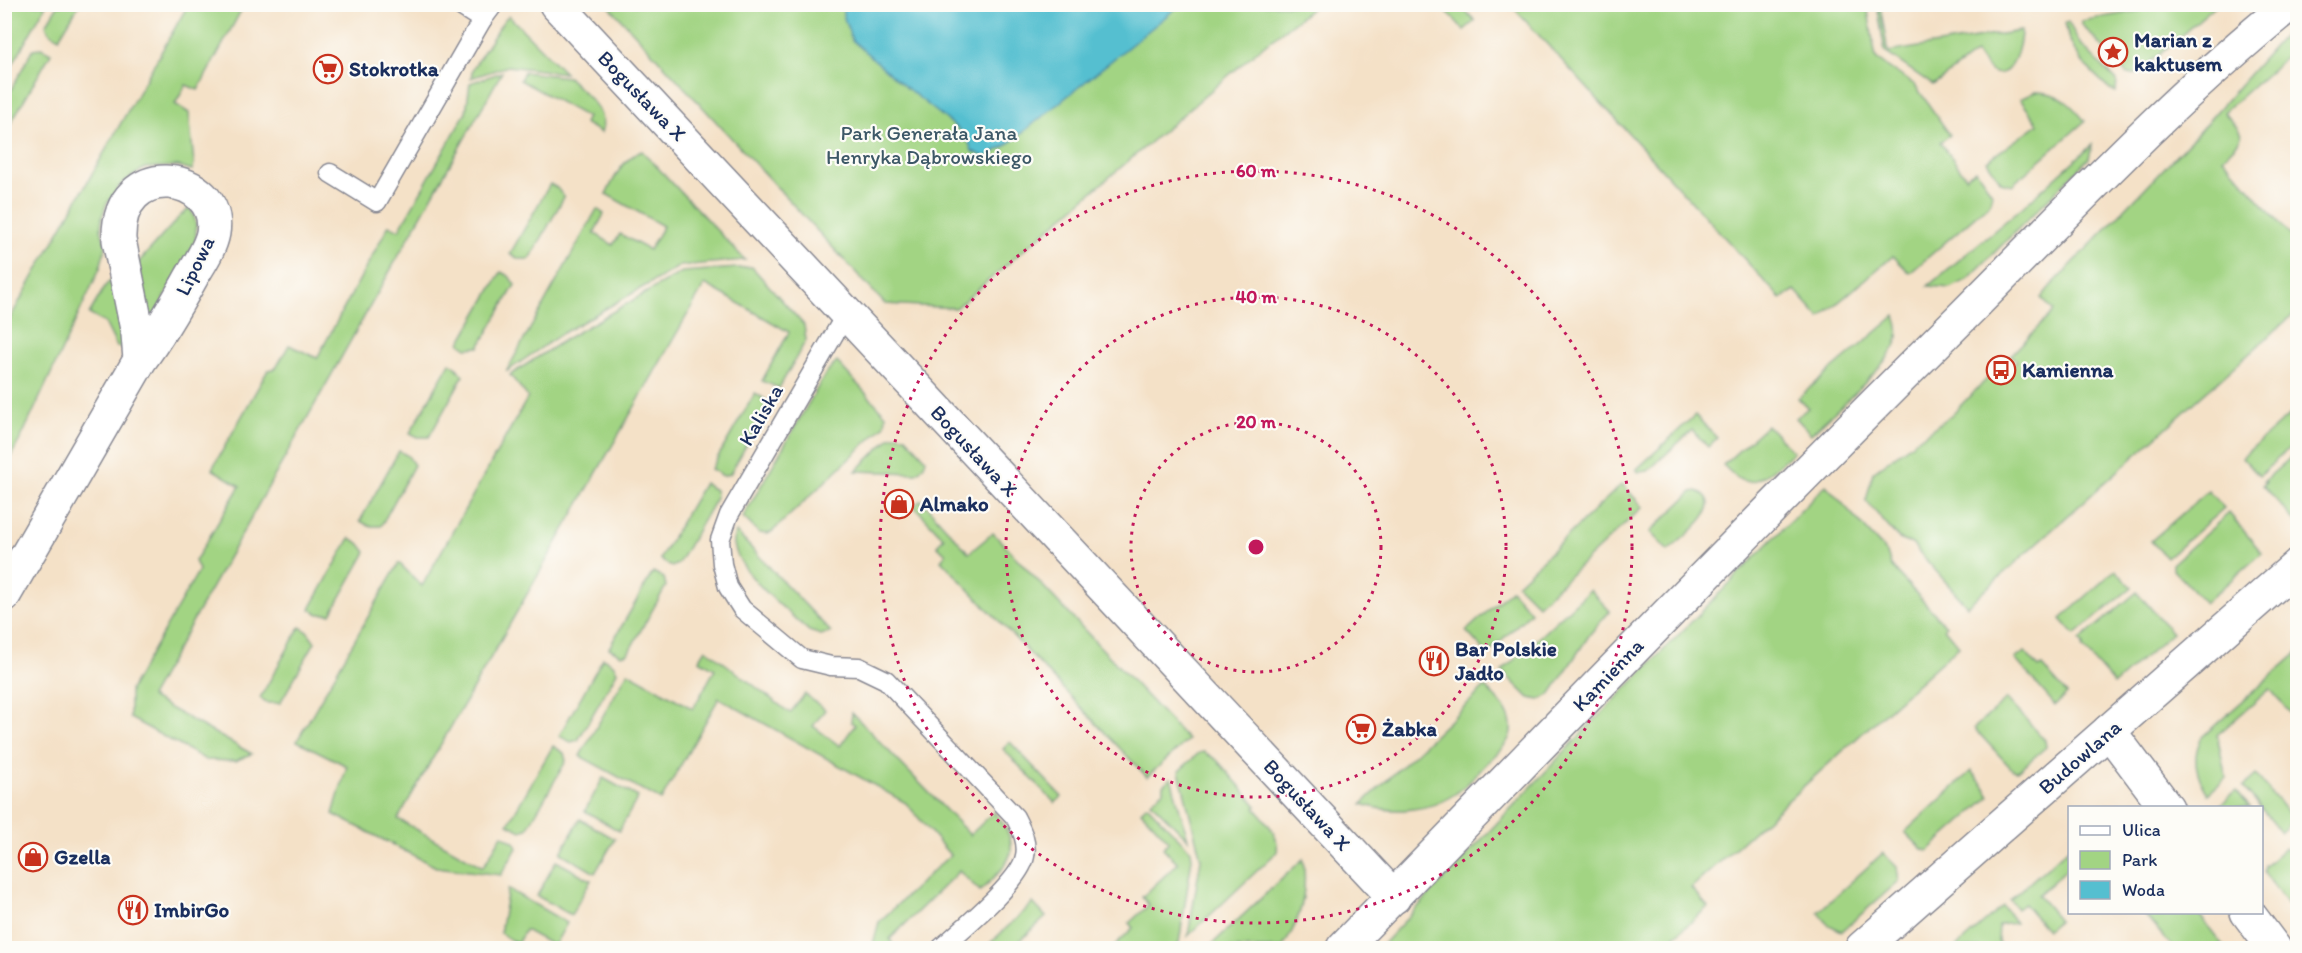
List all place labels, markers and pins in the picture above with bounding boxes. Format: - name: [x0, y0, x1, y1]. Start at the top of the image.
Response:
- place label: Marian z kaktusem: [2134, 27, 2223, 76]
- place icon: Marian z kaktusem: [2097, 36, 2129, 68]
- supermarket icon: Stokrotka: [312, 53, 344, 85]
- place label: Stokrotka: [349, 56, 440, 81]
- bus stop icon: Kamienna: [1985, 354, 2017, 386]
- place label: Kamienna: [2022, 357, 2115, 382]
- shop icon: Almako: [883, 488, 915, 520]
- place label: Almako: [919, 491, 989, 516]
- centre of rings: [1246, 537, 1266, 557]
- place label: Bar Polskie Jadło: [1454, 636, 1557, 685]
- restaurant icon: Bar Polskie Jadło: [1418, 645, 1450, 677]
- supermarket icon: Żabka: [1345, 713, 1377, 745]
- place label: Żabka: [1382, 716, 1438, 741]
- shop icon: Gzella: [17, 841, 49, 873]
- place label: Gzella: [54, 844, 111, 869]
- restaurant icon: ImbirGo: [117, 894, 149, 926]
- place label: ImbirGo: [154, 897, 230, 922]

